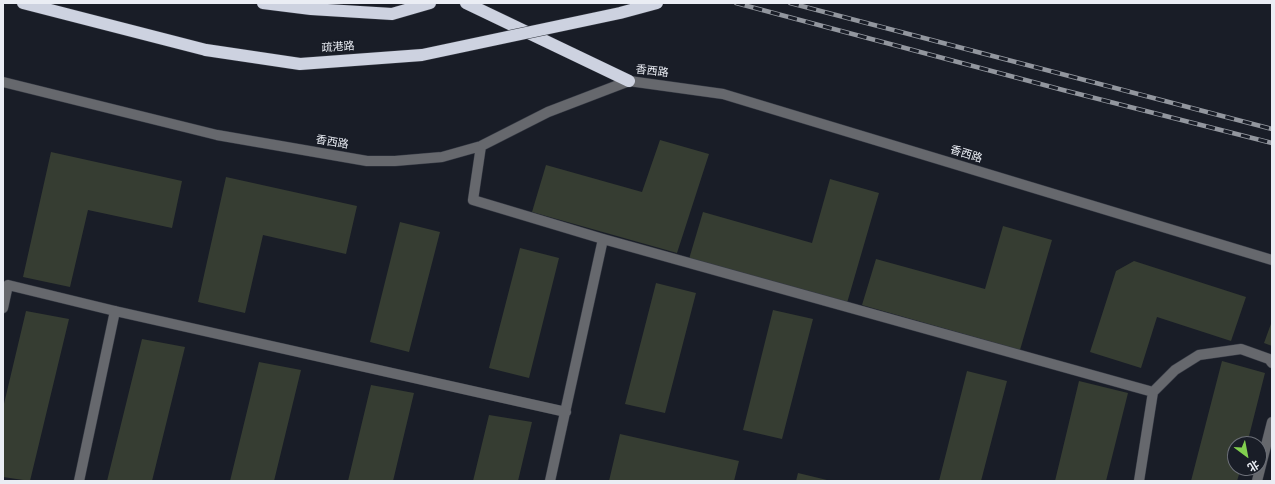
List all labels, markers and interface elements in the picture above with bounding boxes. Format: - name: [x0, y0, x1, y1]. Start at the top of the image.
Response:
- street label: 疏港路: [321, 40, 355, 56]
- street label: 香西路: [635, 63, 669, 81]
- street label: 香西路: [315, 134, 349, 152]
- street label: 香西路: [948, 144, 984, 166]
- north arrow: [1227, 436, 1267, 476]
- text: 北: [1244, 456, 1262, 475]

